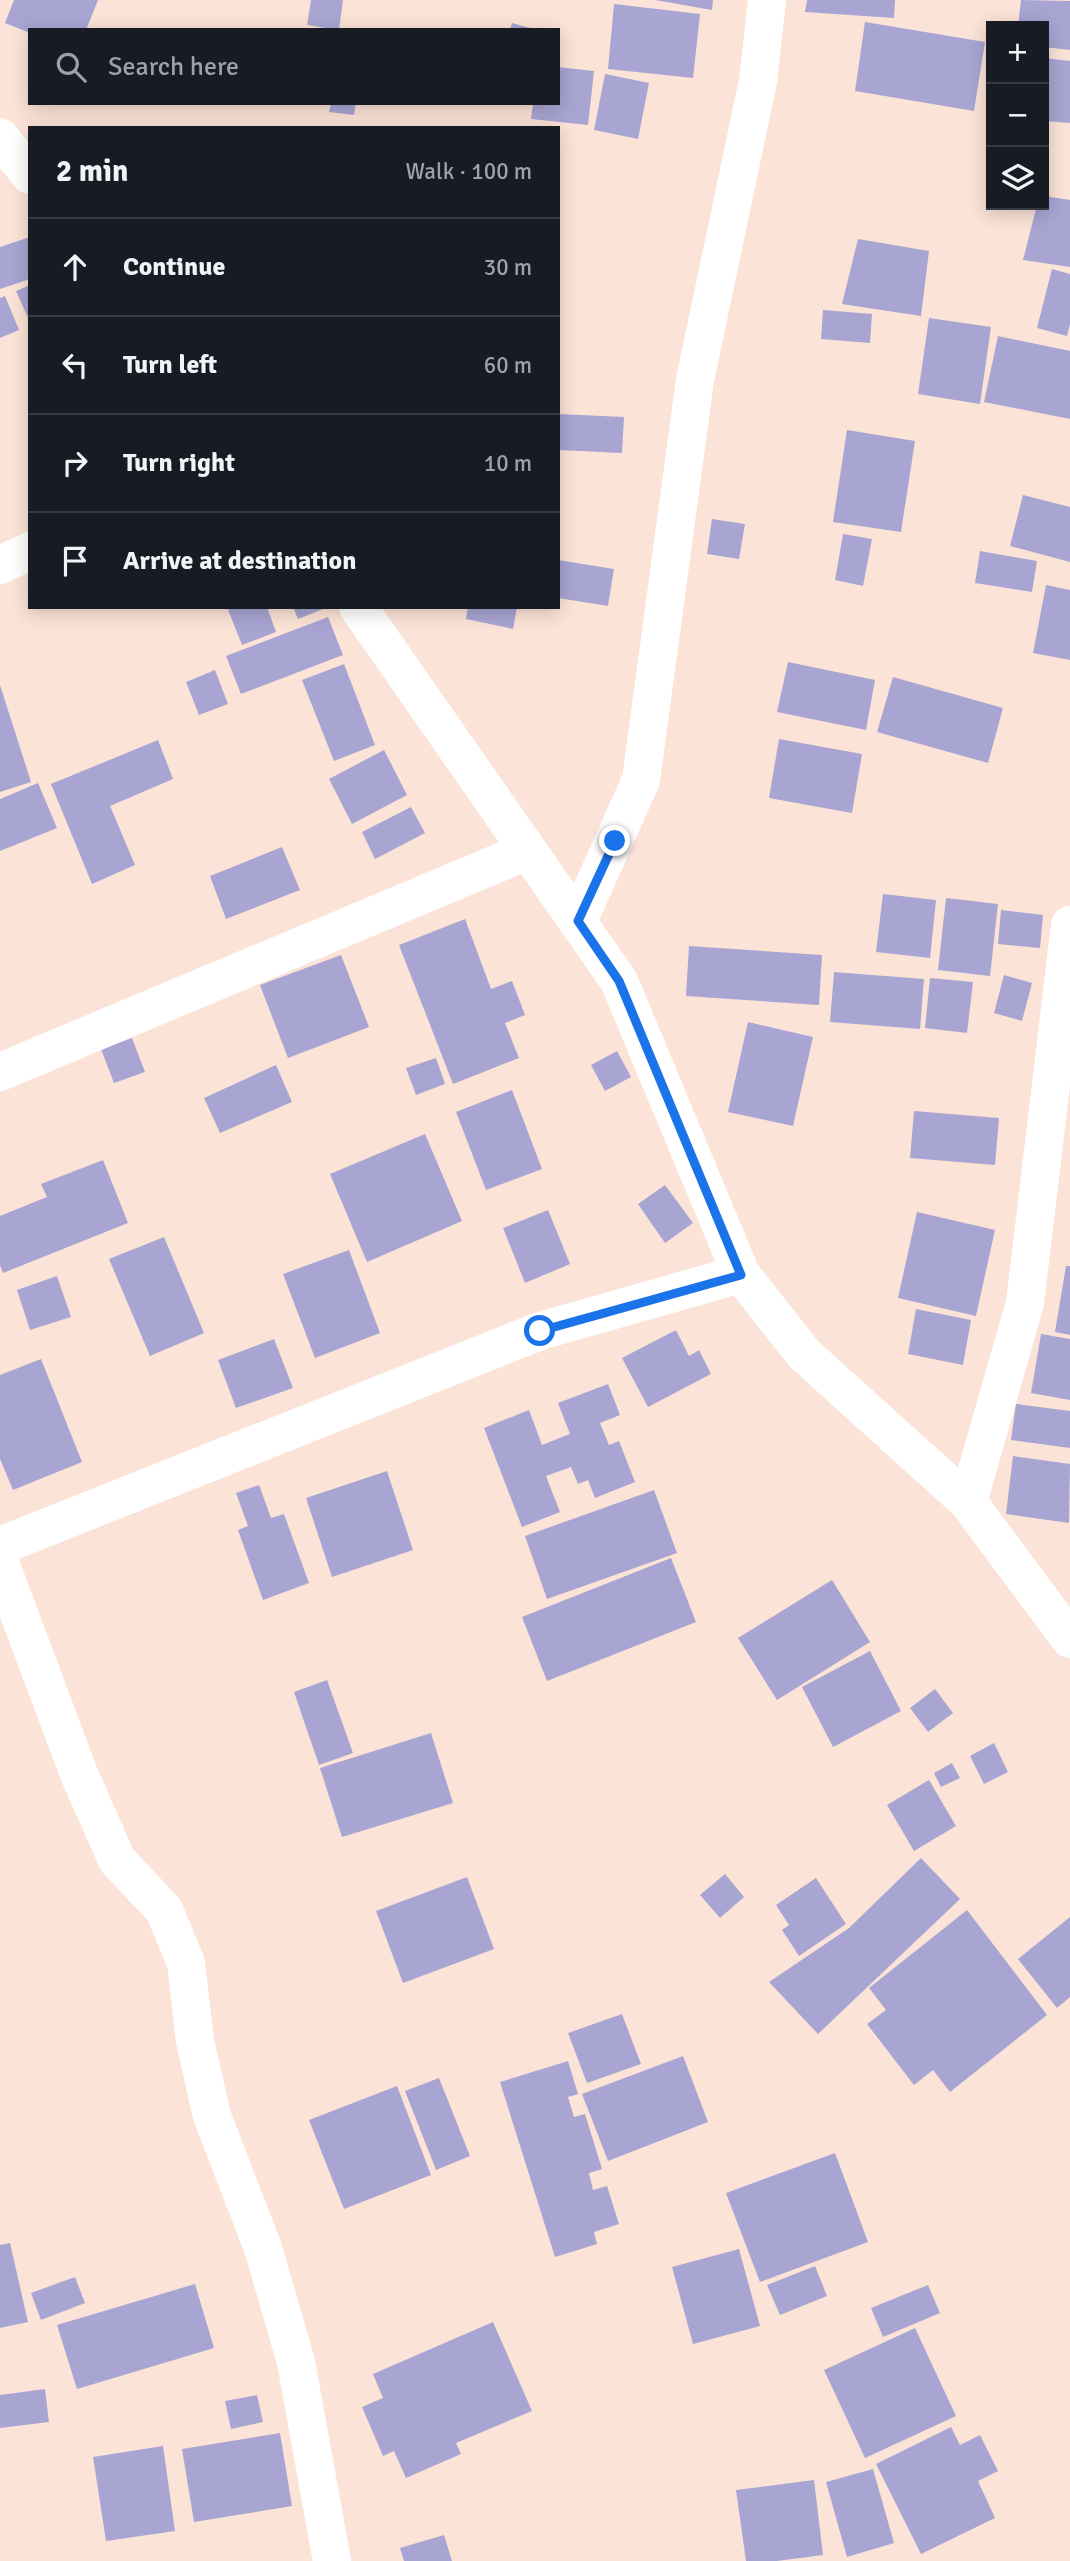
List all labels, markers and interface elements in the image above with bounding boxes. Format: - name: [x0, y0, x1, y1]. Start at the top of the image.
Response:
- map controls: [986, 21, 1049, 210]
- button: +: [986, 21, 1049, 84]
- search box: [28, 28, 560, 105]
- icon: search: [52, 48, 90, 86]
- text: Search here: [108, 51, 239, 83]
- button: −: [986, 84, 1049, 147]
- button: layers: [986, 147, 1049, 210]
- text: 2 min: [56, 153, 128, 190]
- text: Walk · 100 m: [406, 157, 532, 186]
- icon: ahead: [56, 248, 94, 286]
- text: Continue: [123, 251, 225, 283]
- text: 30 m: [484, 253, 532, 282]
- icon: left: [56, 346, 94, 384]
- text: Turn left: [123, 349, 217, 381]
- text: 60 m: [484, 351, 532, 380]
- icon: right: [56, 444, 94, 482]
- text: Turn right: [123, 447, 235, 479]
- text: 10 m: [484, 449, 532, 478]
- icon: arrive: [56, 542, 94, 580]
- text: Arrive at destination: [123, 545, 356, 577]
- route end: [599, 825, 630, 856]
- route start: [524, 1315, 555, 1346]

